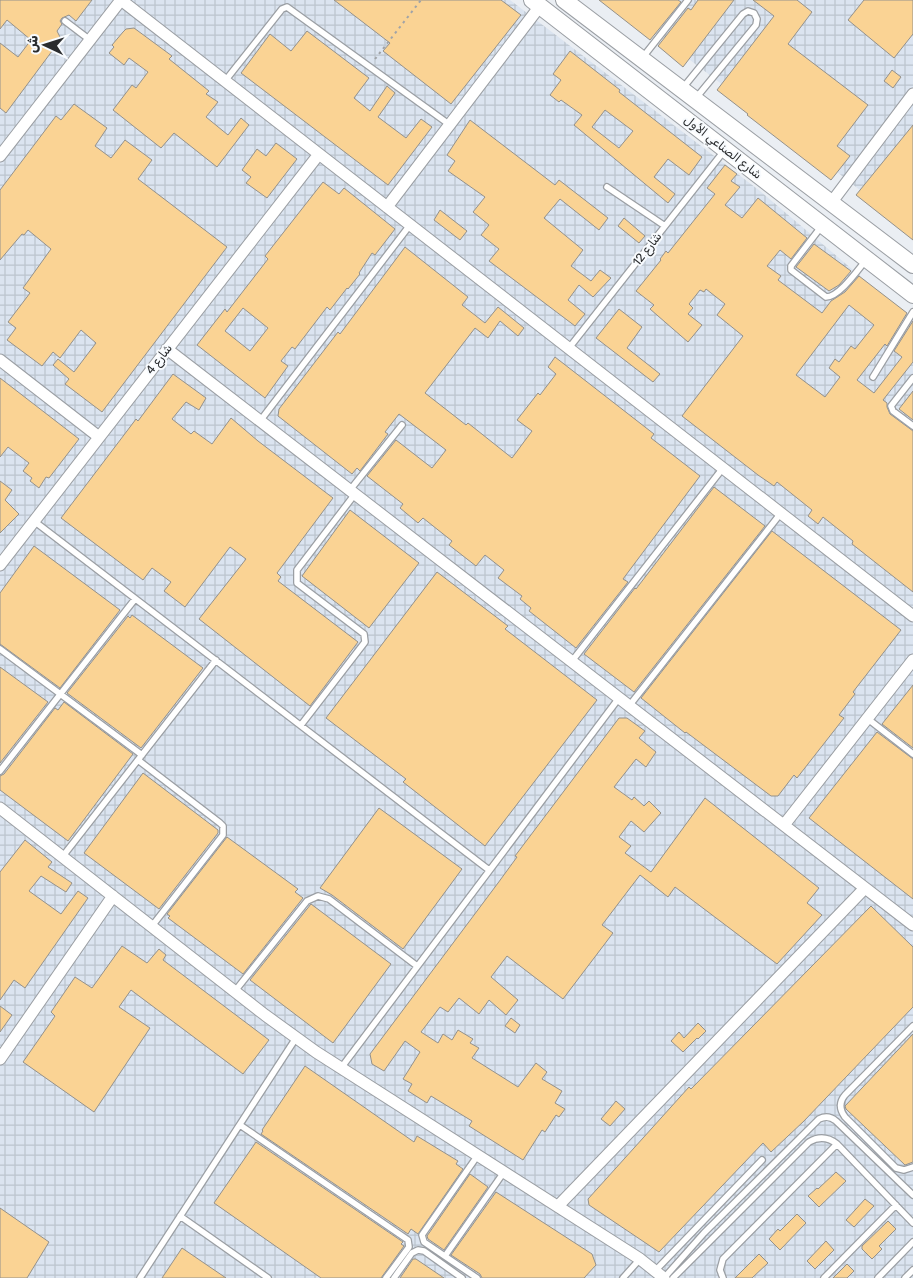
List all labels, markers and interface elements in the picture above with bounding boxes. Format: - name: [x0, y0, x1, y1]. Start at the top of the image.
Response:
- north arrow: [20, 20, 70, 70]
- text: ش: [23, 34, 42, 54]
- street label: شارع الصناعي الأول: [680, 112, 765, 183]
- street label: شارع 12: [629, 229, 666, 270]
- street label: شارع 4: [143, 341, 177, 378]

